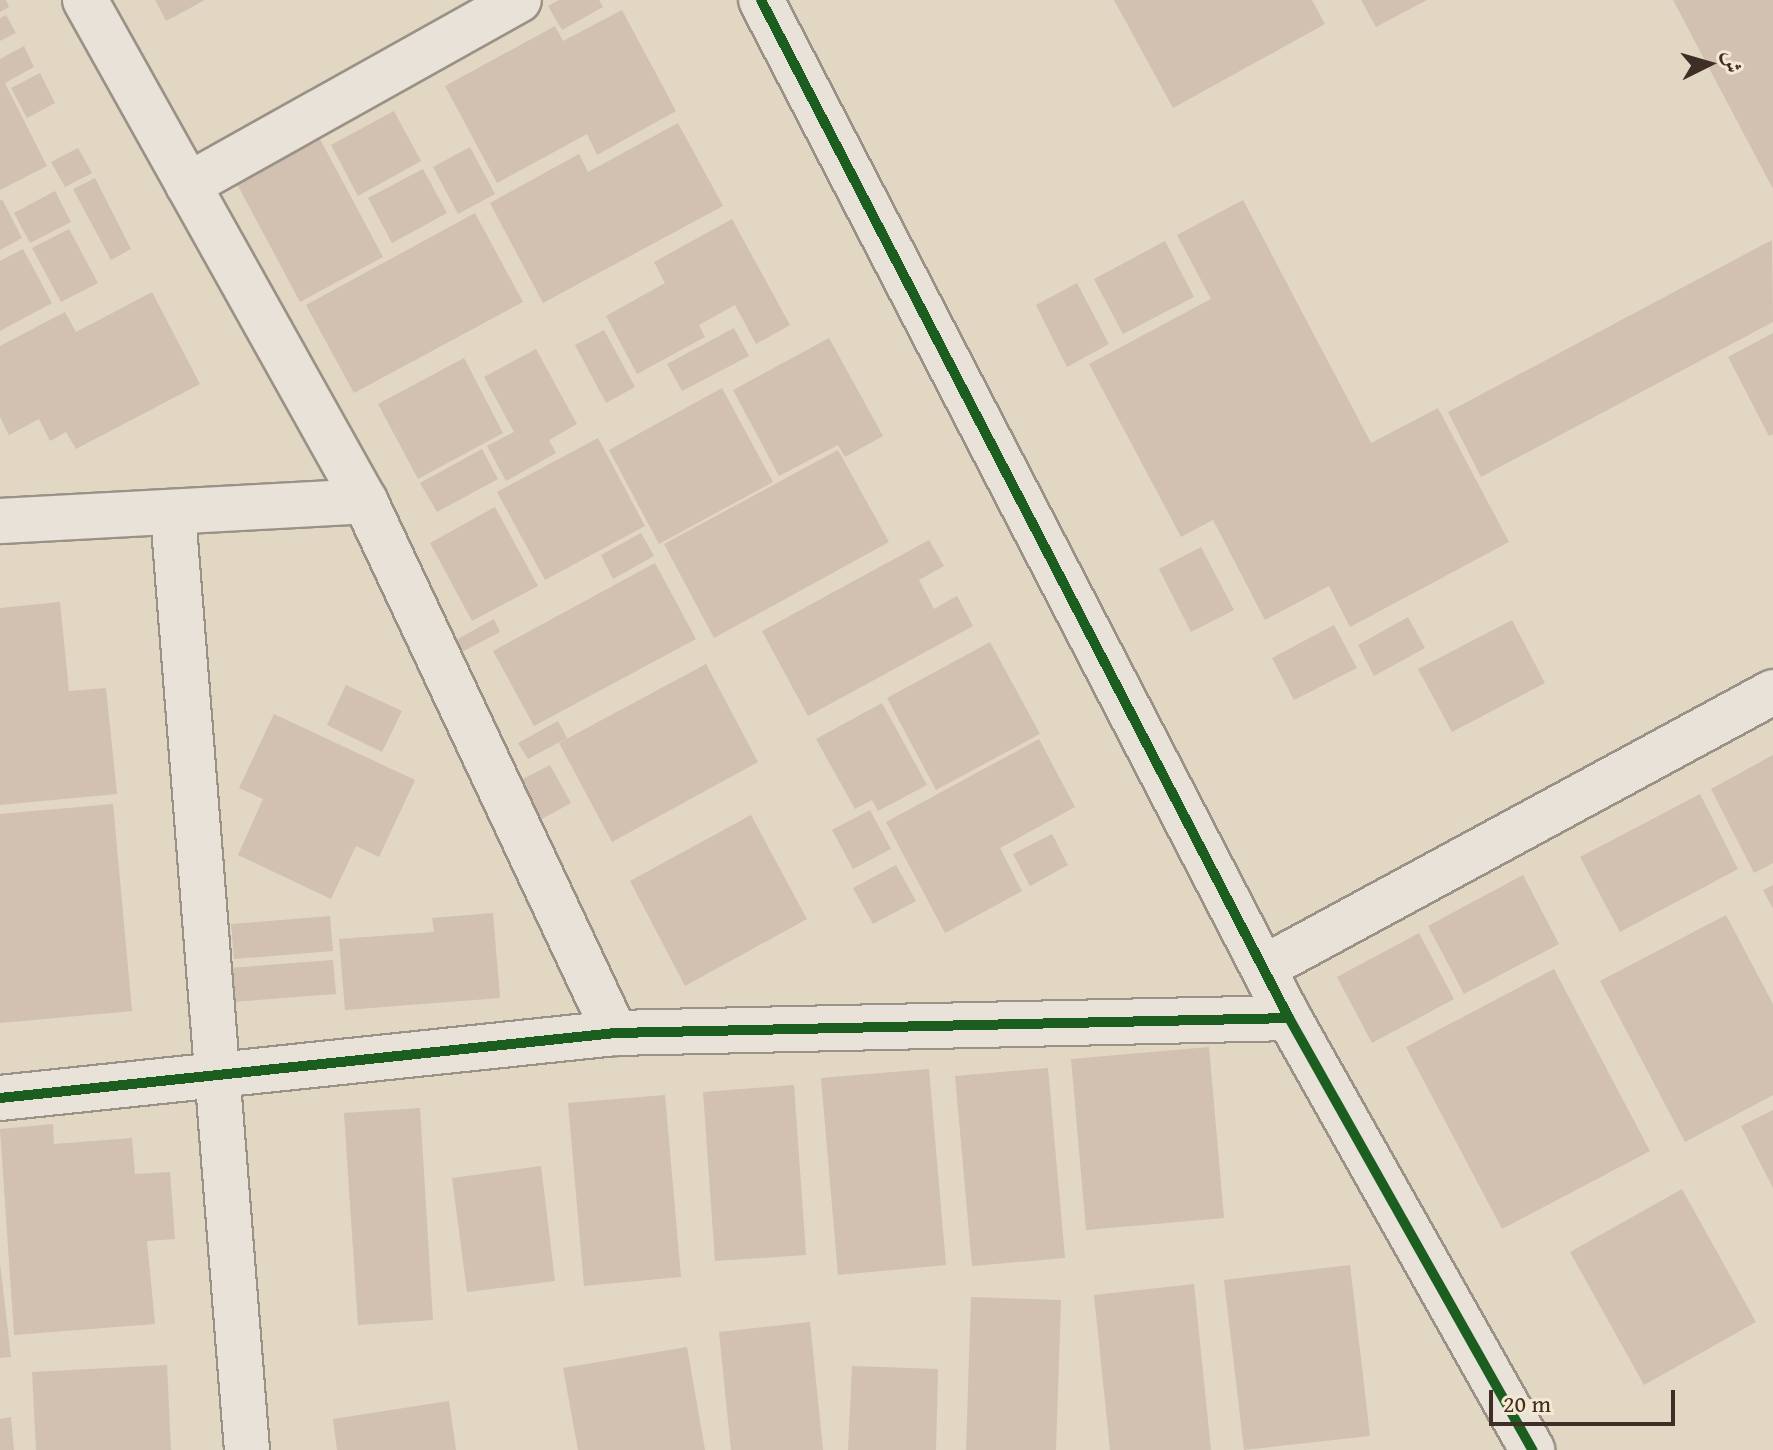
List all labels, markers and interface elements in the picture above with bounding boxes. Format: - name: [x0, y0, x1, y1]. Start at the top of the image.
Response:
- north arrow: [1669, 24, 1749, 104]
- text: ش: [1716, 50, 1750, 74]
- scale bar: [1493, 1374, 1679, 1424]
- text: 20 m: [1503, 1386, 1551, 1421]

